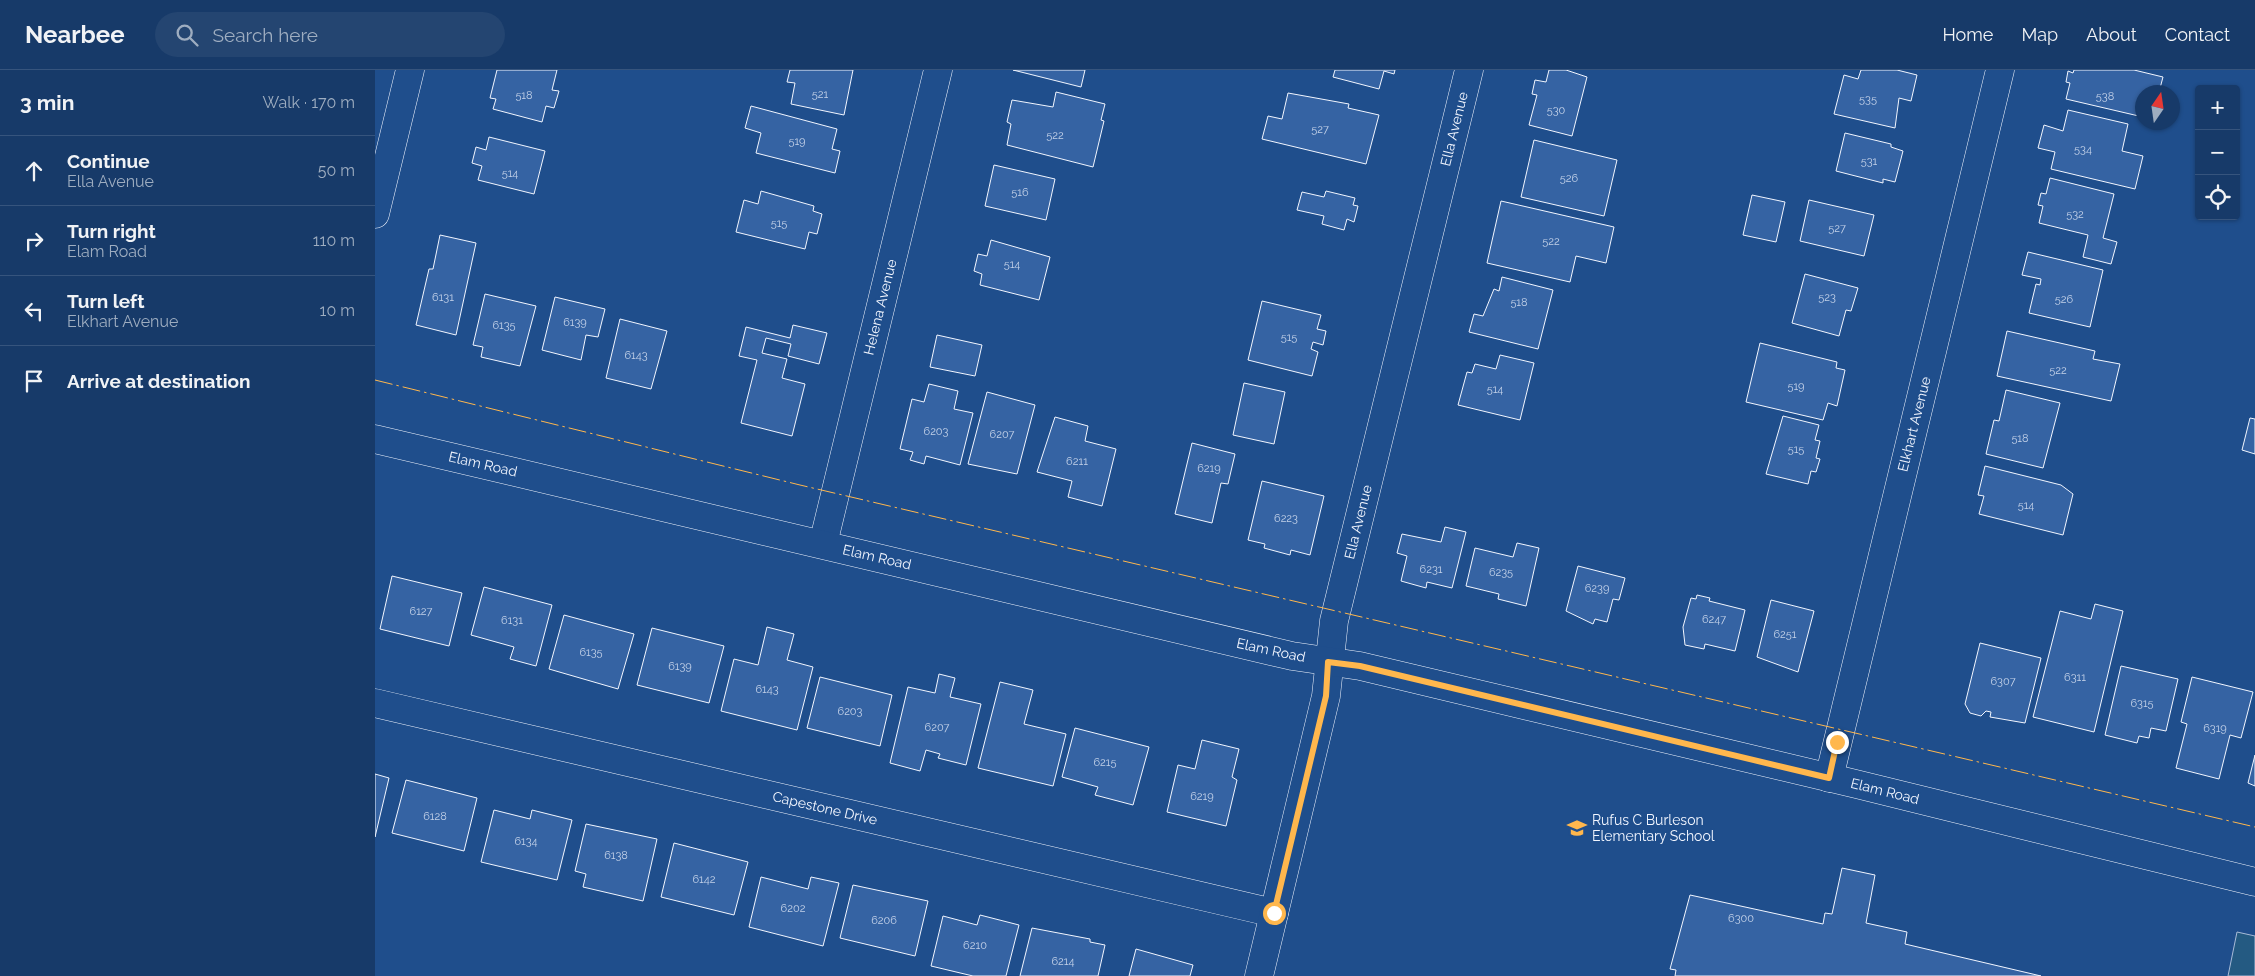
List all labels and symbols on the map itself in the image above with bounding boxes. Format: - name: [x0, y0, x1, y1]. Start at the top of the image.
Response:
- north arrow: [2135, 85, 2180, 130]
- house number: 521: [812, 88, 829, 101]
- house number: 518: [515, 89, 533, 102]
- street label: Ella Avenue: [1437, 90, 1471, 168]
- house number: 538: [2096, 90, 2114, 103]
- house number: 535: [1859, 93, 1877, 106]
- house number: 530: [1547, 104, 1566, 117]
- house number: 527: [1311, 123, 1329, 136]
- house number: 522: [1046, 129, 1064, 142]
- house number: 519: [788, 135, 806, 148]
- house number: 534: [2074, 143, 2092, 156]
- house number: 531: [1861, 155, 1878, 168]
- house number: 514: [502, 167, 518, 180]
- house number: 526: [1560, 172, 1579, 185]
- house number: 516: [1011, 186, 1029, 199]
- house number: 532: [2066, 208, 2084, 221]
- house number: 515: [771, 217, 787, 230]
- house number: 527: [1828, 222, 1846, 235]
- house number: 522: [1542, 235, 1560, 248]
- street label: Helena Avenue: [860, 257, 900, 357]
- house number: 514: [1004, 258, 1020, 271]
- house number: 6131: [432, 291, 454, 304]
- house number: 523: [1818, 291, 1836, 304]
- house number: 526: [2055, 293, 2074, 306]
- house number: 518: [1510, 296, 1528, 309]
- house number: 6139: [563, 316, 587, 329]
- house number: 6135: [492, 319, 516, 332]
- house number: 515: [1281, 331, 1297, 344]
- house number: 6143: [624, 349, 648, 362]
- house number: 522: [2049, 364, 2067, 377]
- street label: Elkhart Avenue: [1894, 375, 1934, 473]
- house number: 519: [1787, 380, 1805, 393]
- house number: 514: [1487, 383, 1503, 396]
- house number: 6203: [924, 425, 949, 438]
- house number: 6207: [990, 428, 1015, 441]
- house number: 518: [2011, 432, 2029, 445]
- house number: 515: [1788, 443, 1804, 456]
- street label: Elam Road: [447, 448, 519, 480]
- house number: 6211: [1066, 455, 1088, 468]
- house number: 6219: [1197, 462, 1221, 475]
- street label: Ella Avenue: [1341, 483, 1375, 561]
- house number: 514: [2018, 499, 2034, 512]
- house number: 6223: [1274, 512, 1298, 525]
- street label: Elam Road: [841, 541, 913, 573]
- house number: 6231: [1420, 563, 1443, 576]
- house number: 6235: [1489, 566, 1513, 579]
- house number: 6239: [1585, 582, 1609, 595]
- house number: 6127: [410, 605, 433, 618]
- house number: 6247: [1702, 613, 1726, 626]
- house number: 6131: [501, 614, 523, 627]
- house number: 6251: [1773, 628, 1797, 641]
- street label: Elam Road: [1235, 635, 1307, 665]
- house number: 6135: [579, 646, 603, 659]
- house number: 6139: [668, 660, 692, 673]
- house number: 6311: [2064, 671, 2086, 684]
- house number: 6307: [1990, 675, 2016, 688]
- house number: 6143: [755, 683, 779, 696]
- house number: 6315: [2130, 697, 2154, 710]
- house number: 6203: [838, 705, 863, 718]
- house number: 6207: [925, 721, 950, 734]
- house number: 6319: [2203, 722, 2227, 735]
- route end: [1826, 731, 1849, 754]
- house number: 6215: [1093, 756, 1117, 769]
- street label: Elam Road: [1849, 775, 1921, 807]
- street label: Capestone Drive: [771, 788, 879, 828]
- house number: 6219: [1190, 790, 1214, 803]
- house number: 6128: [423, 810, 447, 823]
- place label: Rufus C Burleson Elementary School: [1592, 812, 1715, 844]
- school or university icon: Rufus C Burleson Elementary School: [1566, 817, 1588, 839]
- house number: 6134: [514, 835, 538, 848]
- house number: 6138: [604, 849, 628, 862]
- house number: 6142: [692, 873, 716, 886]
- house number: 6202: [781, 902, 806, 915]
- route start: [1263, 902, 1286, 925]
- house number: 6300: [1728, 912, 1754, 925]
- house number: 6206: [871, 914, 897, 927]
- house number: 6210: [963, 939, 987, 952]
- house number: 6214: [1051, 955, 1075, 968]

